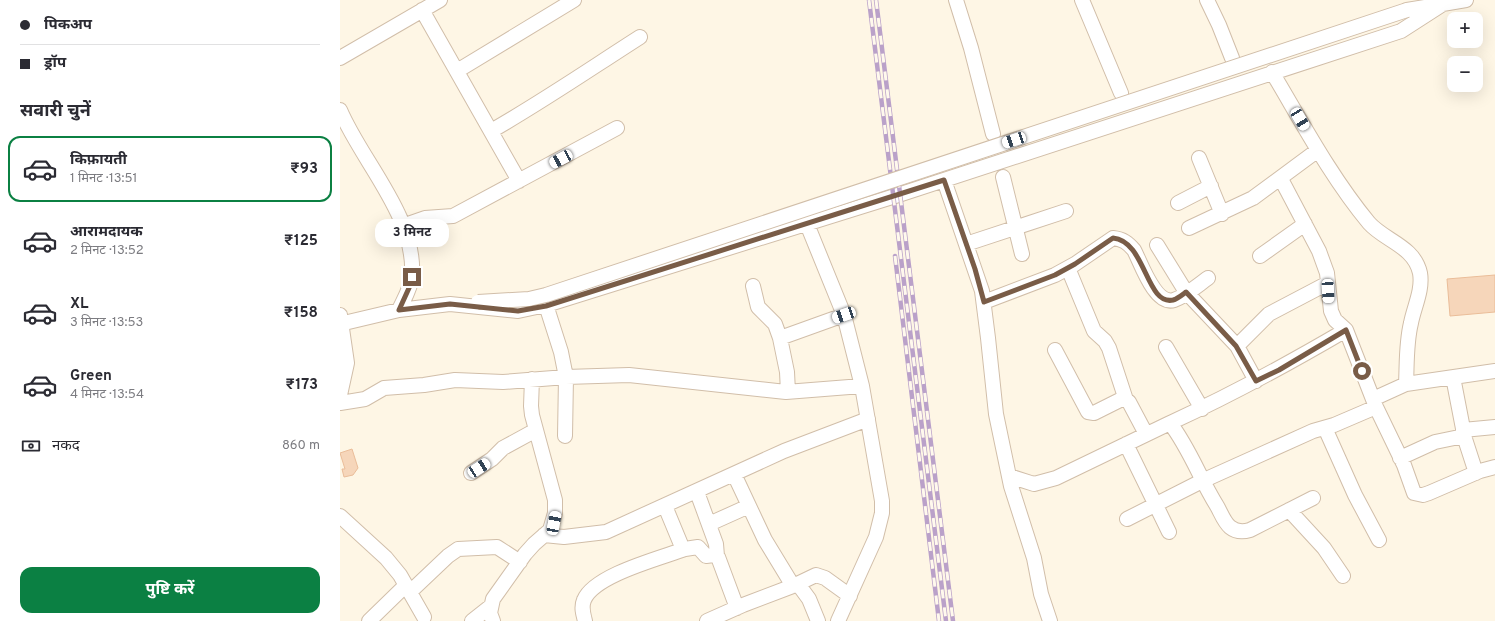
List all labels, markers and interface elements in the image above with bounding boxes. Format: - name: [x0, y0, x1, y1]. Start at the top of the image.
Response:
- map controls: [1447, 12, 1483, 92]
- button: +: [1447, 12, 1483, 48]
- text: पिकअप: [44, 16, 92, 35]
- text: ड्रॉप: [44, 54, 66, 73]
- button: −: [1447, 56, 1483, 92]
- text: सवारी चुनें: [20, 100, 91, 123]
- car: [1289, 106, 1311, 132]
- car: [1001, 131, 1027, 149]
- car: [548, 148, 574, 170]
- icon: car: [22, 151, 58, 187]
- text: किफ़ायती: [70, 151, 127, 170]
- text: ₹93: [290, 160, 318, 179]
- text: 1 मिनट · 13:51: [70, 171, 137, 187]
- callout: 3 मिनट: [375, 219, 449, 247]
- icon: car: [22, 223, 58, 259]
- text: आरामदायक: [70, 223, 143, 242]
- text: 3 मिनट: [393, 225, 431, 241]
- text: ₹125: [284, 232, 318, 251]
- text: 2 मिनट · 13:52: [70, 243, 144, 259]
- route end: [403, 268, 421, 286]
- car: [1321, 279, 1335, 303]
- icon: car: [22, 295, 58, 331]
- text: XL: [70, 295, 88, 314]
- text: ₹158: [284, 304, 318, 323]
- car: [831, 305, 857, 325]
- text: 3 मिनट · 13:53: [70, 315, 143, 331]
- route start: [1353, 362, 1371, 380]
- icon: car: [22, 367, 58, 403]
- text: Green: [70, 367, 112, 386]
- text: ₹173: [285, 376, 318, 395]
- text: 4 मिनट · 13:54: [70, 387, 144, 403]
- icon: cash: [20, 435, 42, 457]
- text: नकद: [52, 437, 80, 456]
- text: 860 m: [282, 438, 320, 454]
- car: [466, 456, 492, 480]
- car: [546, 510, 562, 536]
- button: पुष्टि करें: [20, 567, 320, 613]

